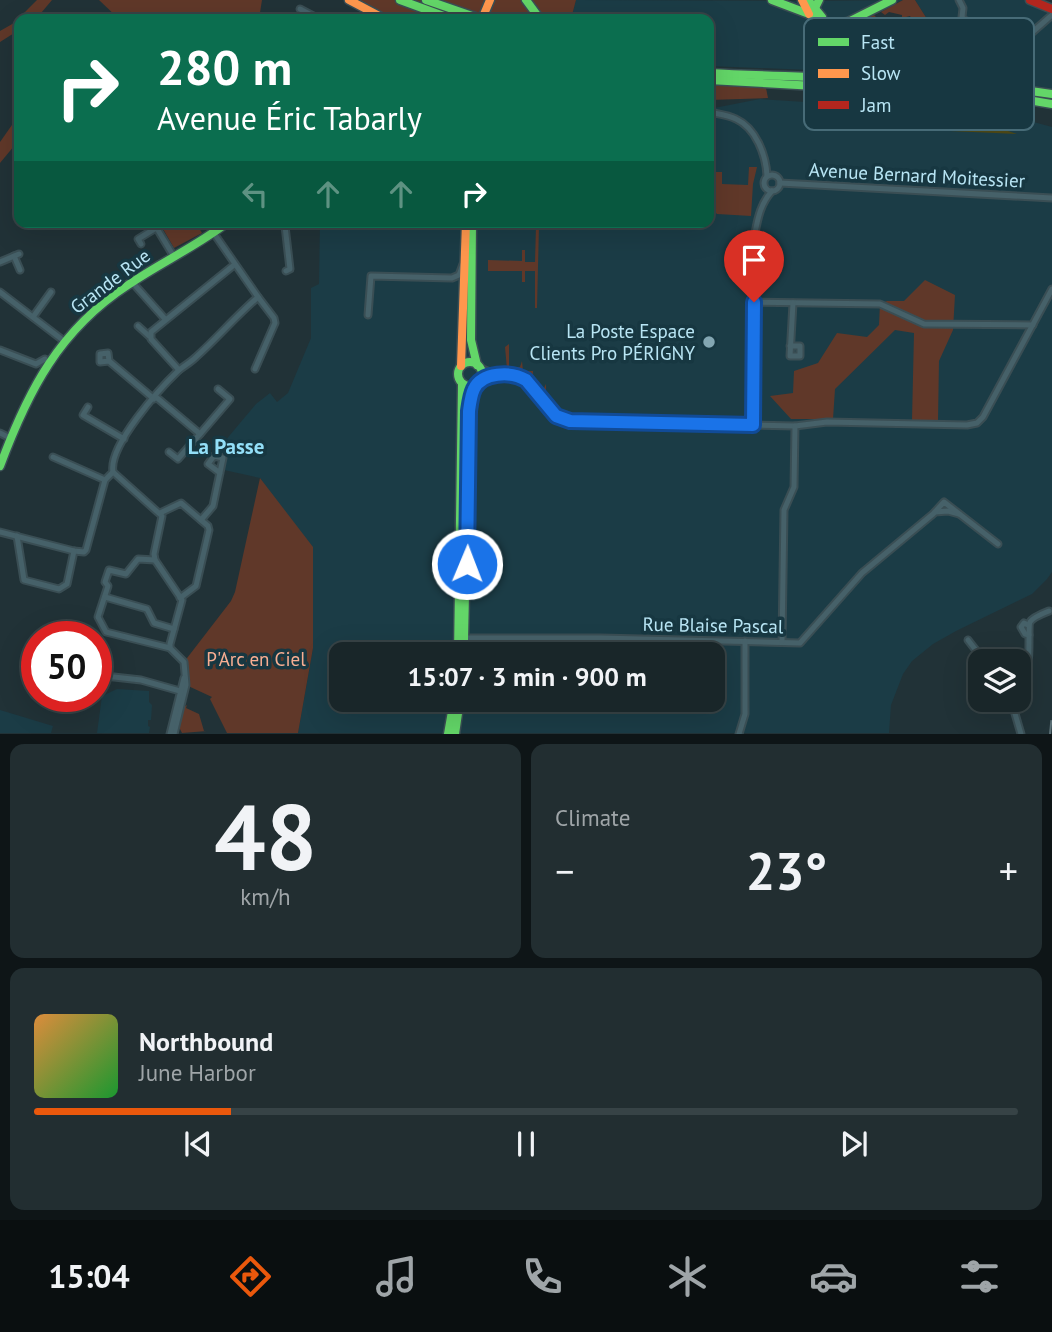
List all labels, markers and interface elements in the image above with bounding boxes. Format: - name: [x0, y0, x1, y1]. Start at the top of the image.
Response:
- legend: [804, 18, 1034, 130]
- text: Fast: [861, 30, 895, 54]
- text: 280 m: [157, 35, 292, 99]
- icon: right: [42, 42, 133, 133]
- text: Slow: [861, 61, 901, 85]
- text: Jam: [860, 93, 891, 117]
- text: Avenue Éric Tabarly: [157, 97, 422, 139]
- street label: Avenue Bernard Moitessier: [808, 157, 1026, 193]
- icon: left: [236, 175, 274, 213]
- icon: ahead: [309, 175, 347, 213]
- icon: ahead: [382, 175, 420, 213]
- icon: right: [455, 175, 493, 213]
- pin: [724, 230, 784, 302]
- icon: arrive: [735, 241, 773, 279]
- street label: Grande Rue: [65, 243, 155, 319]
- place label: La Poste Espace Clients Pro PÉRIGNY: [530, 319, 695, 365]
- marker: La Poste Espace Clients Pro PÉRIGNY: [701, 334, 717, 350]
- district label: La Passe: [188, 433, 264, 460]
- position arrow: [430, 527, 504, 601]
- street label: Rue Blaise Pascal: [642, 612, 784, 638]
- speed limit sign: 50: [21, 621, 112, 712]
- park label: P'Arc en Ciel: [206, 647, 306, 671]
- map controls: [968, 649, 1031, 712]
- button: layers: [968, 649, 1031, 712]
- text: 15:07 · 3 min · 900 m: [407, 660, 647, 693]
- text: 48: [214, 777, 317, 895]
- text: Climate: [555, 803, 630, 832]
- text: 23°: [746, 837, 827, 904]
- text: −: [555, 846, 574, 895]
- text: +: [999, 846, 1018, 895]
- text: km/h: [240, 882, 291, 911]
- text: Northbound: [139, 1025, 273, 1058]
- text: June Harbor: [139, 1058, 256, 1087]
- icon: previous: [179, 1125, 217, 1163]
- icon: pause: [507, 1125, 545, 1163]
- icon: next: [835, 1125, 873, 1163]
- icon: directions: [226, 1252, 275, 1301]
- icon: music: [372, 1252, 421, 1301]
- icon: phone: [518, 1252, 567, 1301]
- icon: climate: [663, 1252, 712, 1301]
- icon: car: [809, 1252, 858, 1301]
- icon: filters: [955, 1252, 1004, 1301]
- text: 15:04: [48, 1255, 130, 1297]

